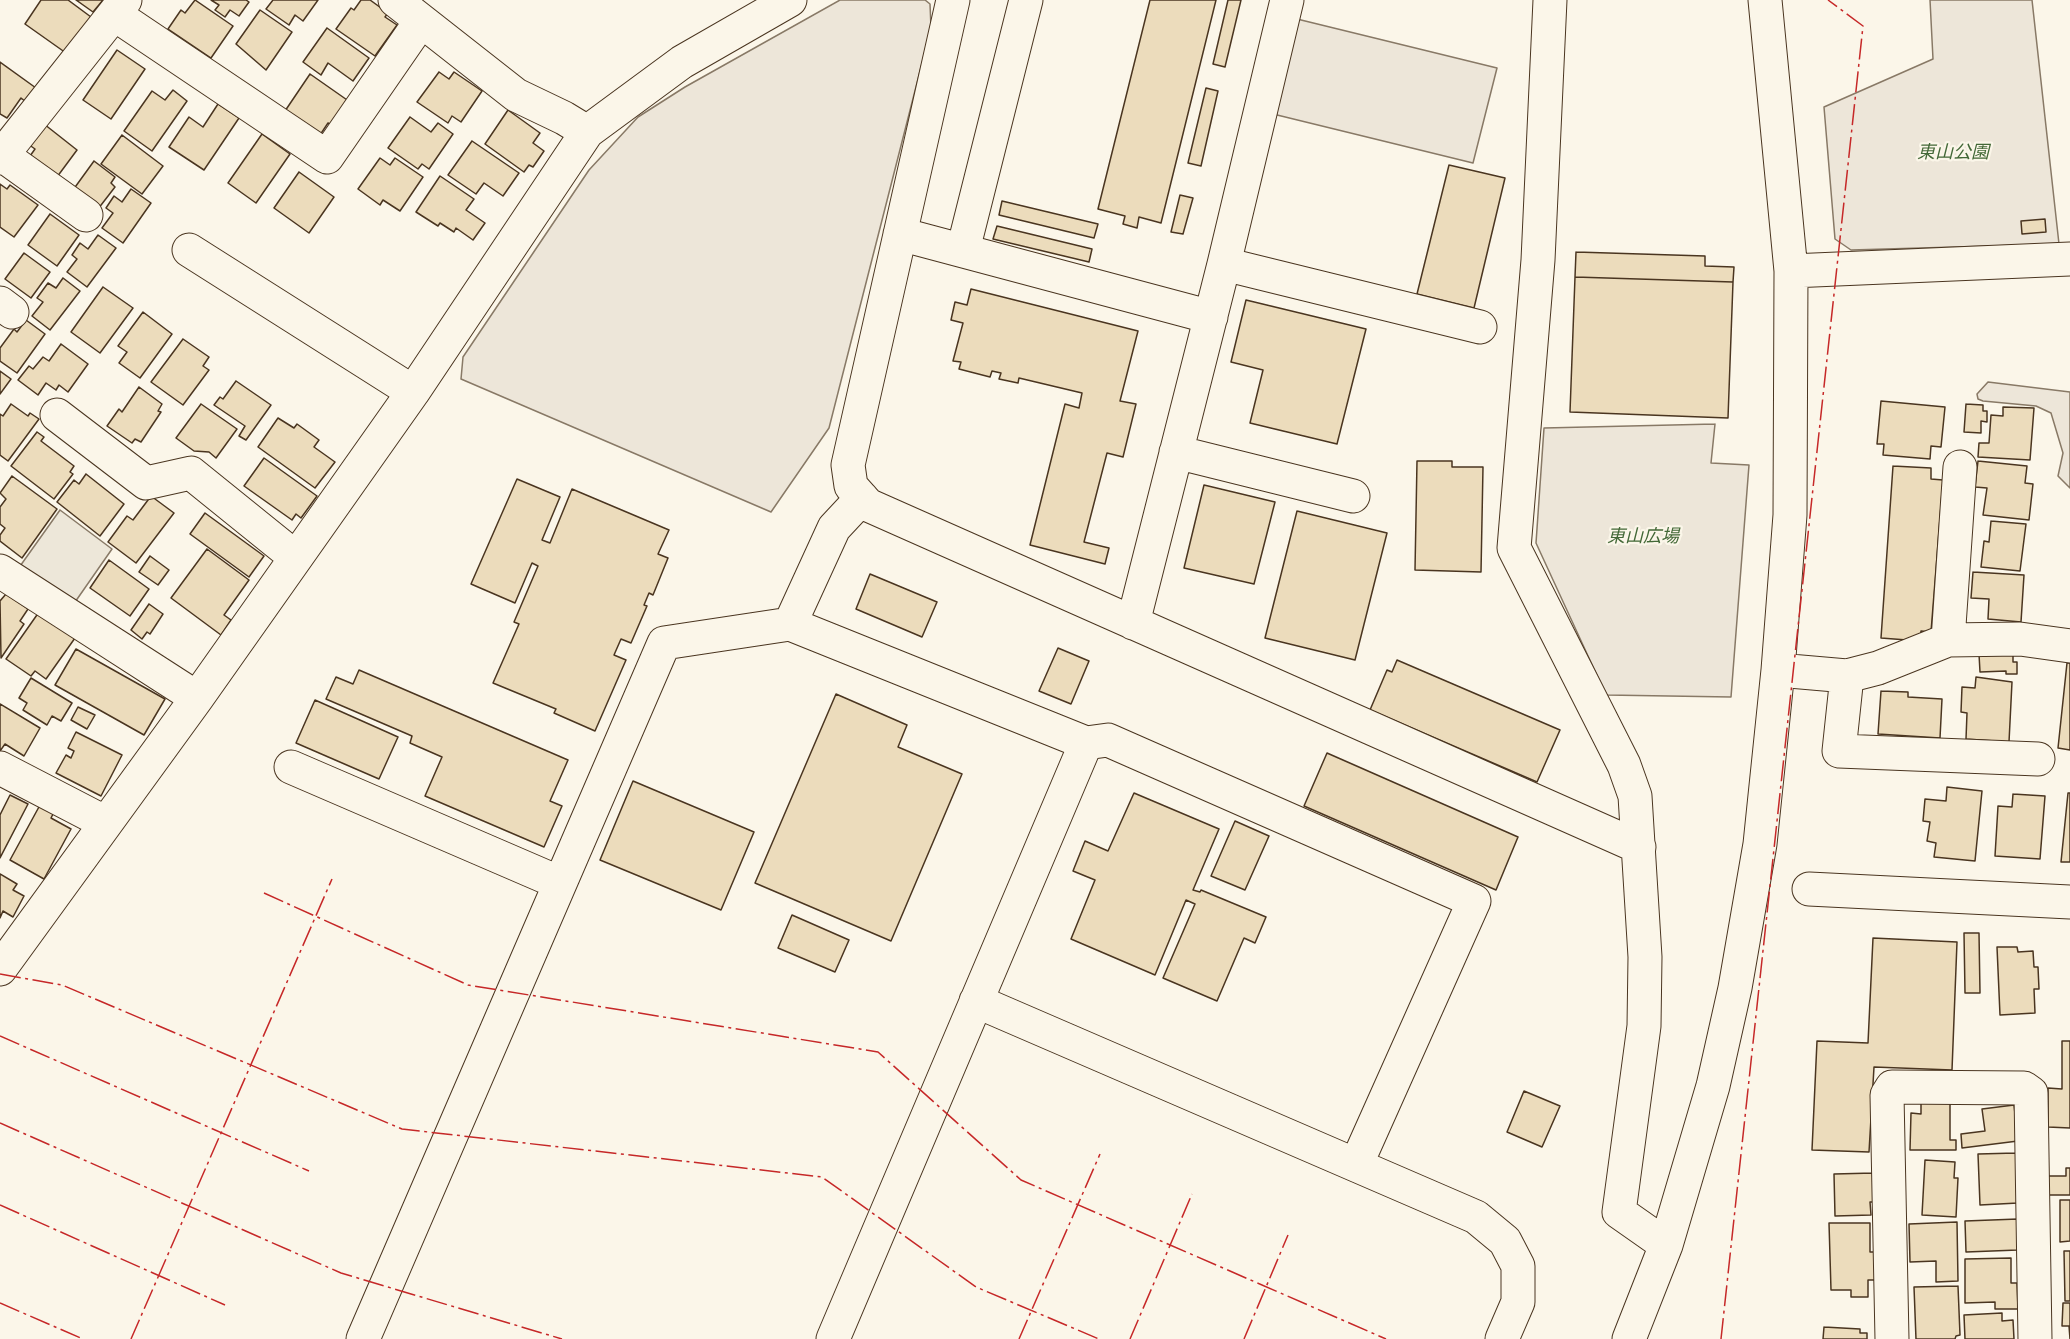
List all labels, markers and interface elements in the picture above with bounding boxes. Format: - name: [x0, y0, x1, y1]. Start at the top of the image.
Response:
- park label: 東山公園: [1917, 142, 1989, 164]
- park label: 東山広場: [1607, 526, 1679, 548]

